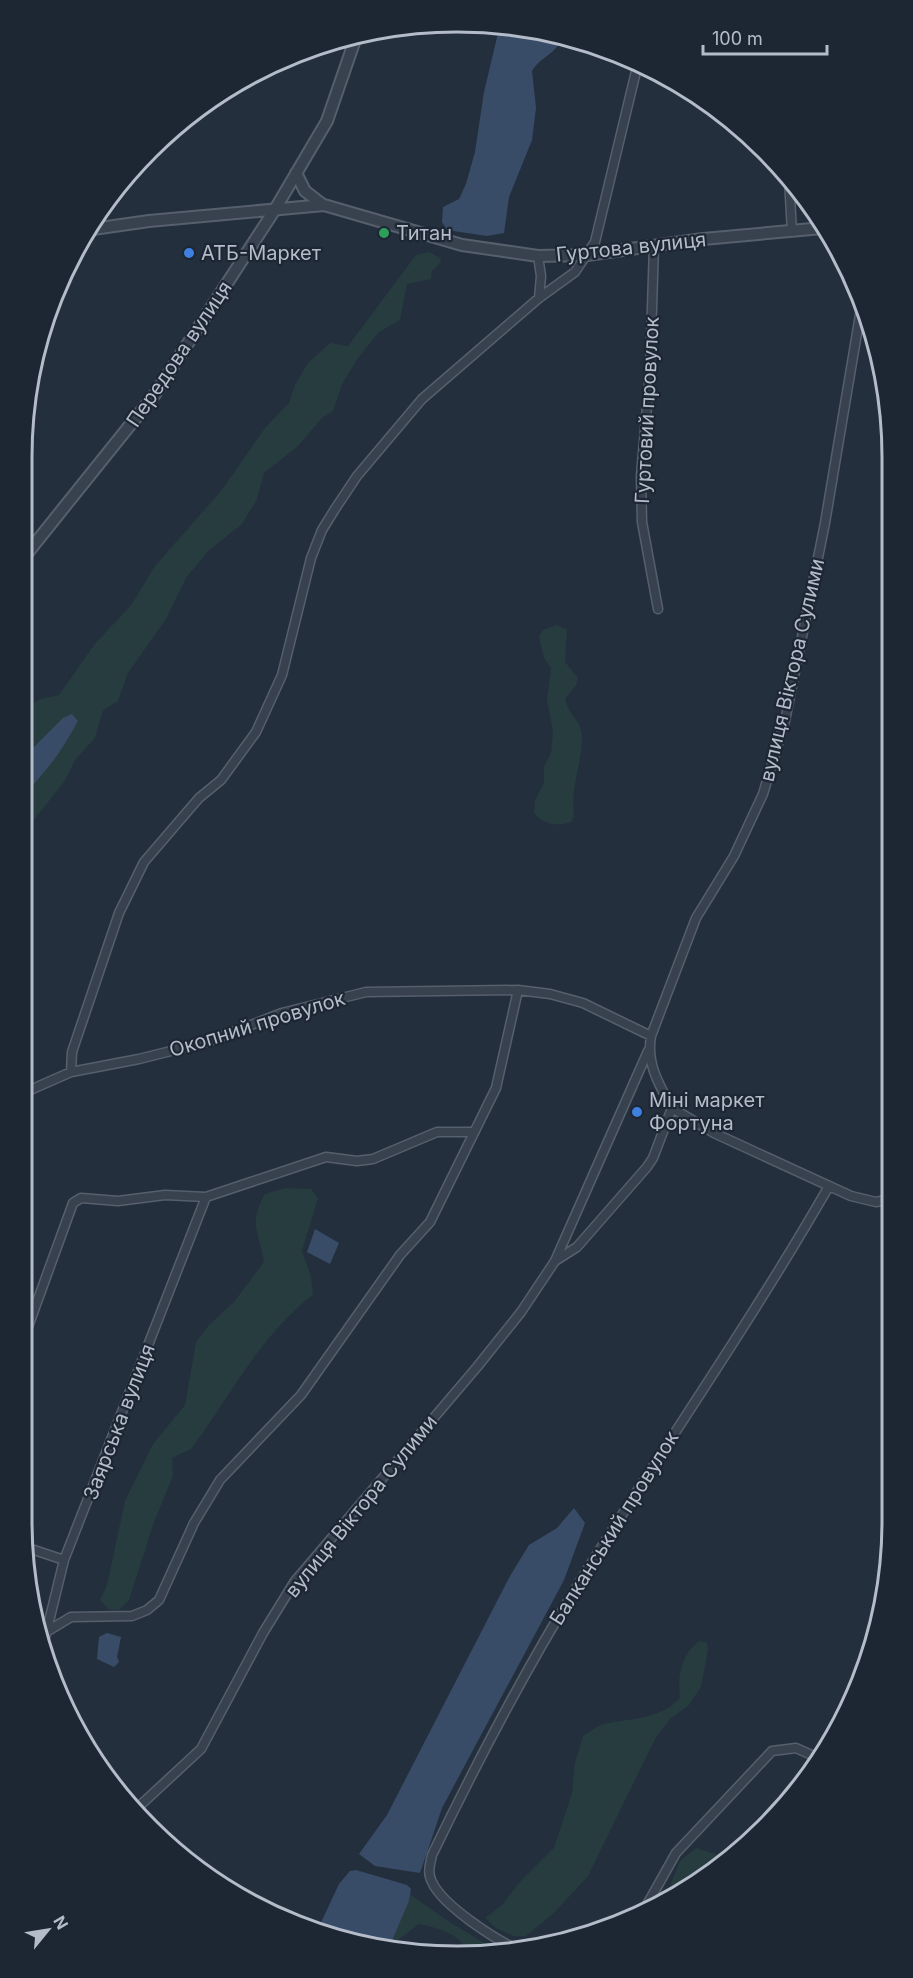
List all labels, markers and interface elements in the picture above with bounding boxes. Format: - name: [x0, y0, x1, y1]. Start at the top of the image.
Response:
- scale bar: [703, 18, 828, 56]
- text: 100 m: [712, 28, 763, 49]
- place label: Титан: [396, 221, 452, 245]
- marker: Титан: [377, 226, 391, 240]
- street label: Гуртова вулиця: [555, 227, 707, 267]
- place label: АТБ-Маркет: [201, 241, 322, 265]
- marker: АТБ-Маркет: [182, 246, 196, 260]
- street label: Передова вулиця: [121, 276, 237, 432]
- street label: Гуртовий провулок: [630, 316, 664, 504]
- street label: вулиця Віктора Сулими: [755, 556, 829, 784]
- street label: Окопний провулок: [166, 986, 348, 1062]
- place label: Міні маркет Фортуна: [649, 1088, 765, 1135]
- marker: Міні маркет Фортуна: [630, 1105, 644, 1119]
- street label: Заярська вулиця: [78, 1341, 160, 1503]
- street label: вулиця Віктора Сулими: [280, 1410, 442, 1602]
- street label: Балканський провулок: [544, 1426, 684, 1629]
- north arrow: [18, 1900, 78, 1960]
- text: N: [49, 1912, 73, 1933]

